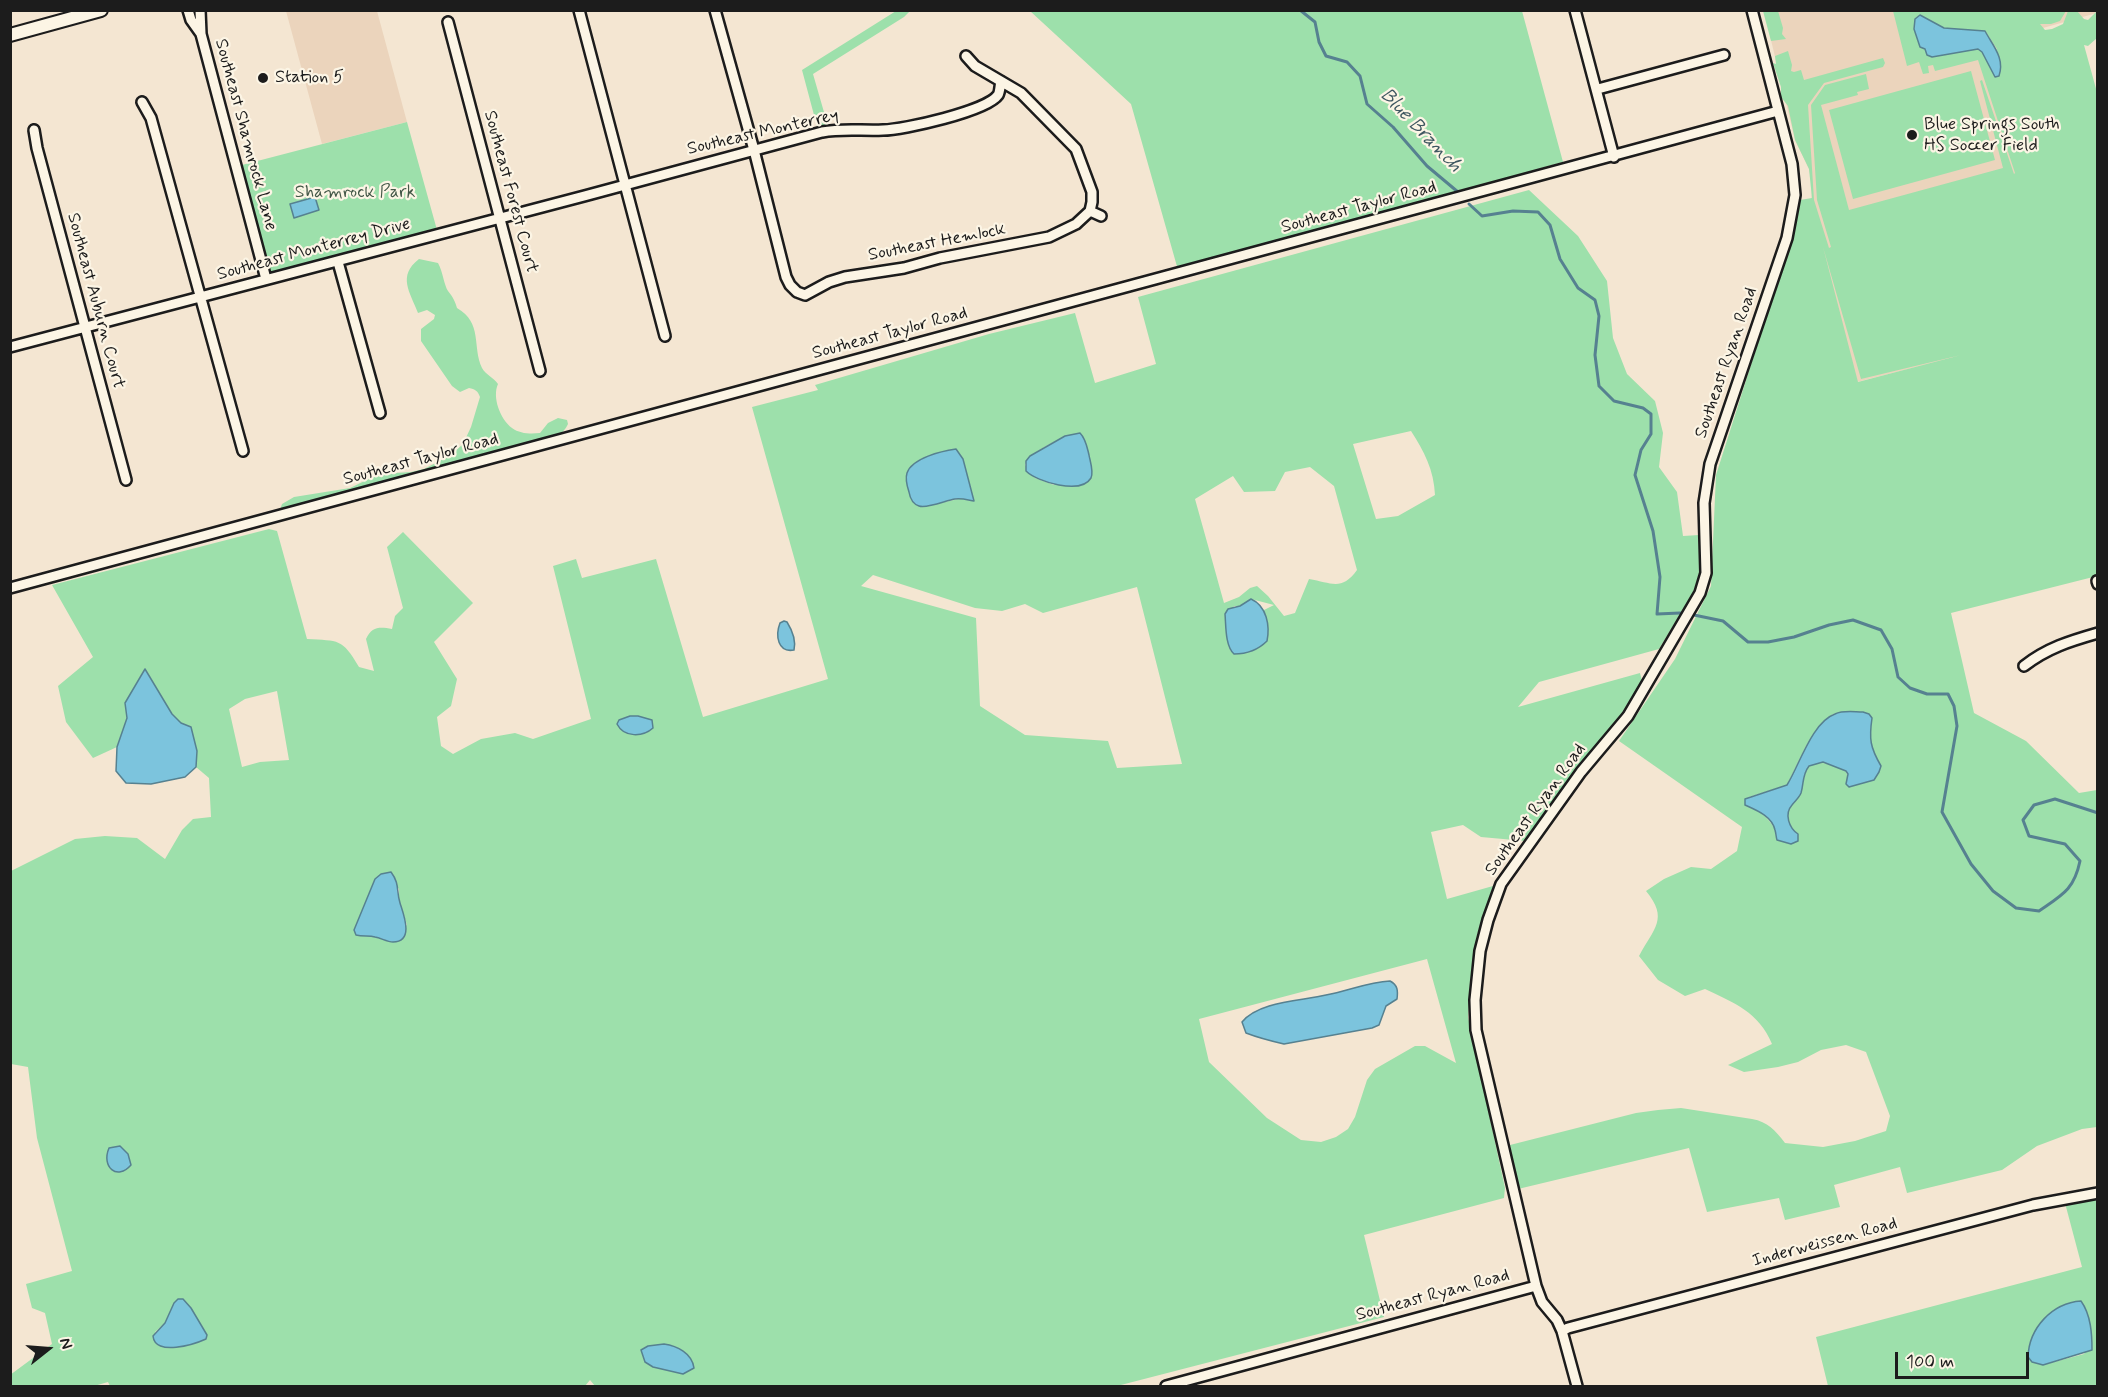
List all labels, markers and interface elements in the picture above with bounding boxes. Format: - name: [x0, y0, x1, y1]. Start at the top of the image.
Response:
- street label: Southeast Shamrock Lane: [209, 37, 281, 233]
- place label: Station 5: [275, 67, 344, 89]
- marker: Station 5: [256, 71, 270, 85]
- water label: Blue Branch: [1374, 84, 1466, 178]
- street label: Southeast Monterrey: [685, 105, 841, 161]
- street label: Southeast Forest Court: [478, 108, 542, 276]
- place label: Blue Springs South HS Soccer Field: [1924, 114, 2060, 156]
- marker: Blue Springs South HS Soccer Field: [1905, 128, 1919, 142]
- street label: Southeast Taylor Road: [1279, 177, 1439, 239]
- park label: Shamrock Park: [295, 182, 415, 204]
- street label: Southeast Auburn Court: [61, 211, 129, 391]
- street label: Southeast Monterrey Drive: [215, 214, 413, 286]
- street label: Southeast Hemlock: [867, 219, 1007, 267]
- street label: Southeast Ryan Road: [1691, 285, 1763, 441]
- street label: Southeast Taylor Road: [810, 303, 970, 365]
- street label: Southeast Taylor Road: [341, 429, 501, 491]
- street label: Southeast Ryan Road: [1481, 740, 1591, 880]
- street label: Inderweissen Road: [1750, 1213, 1900, 1273]
- street label: Southeast Ryan Road: [1354, 1265, 1512, 1327]
- north arrow: [18, 1319, 78, 1379]
- text: N: [54, 1335, 77, 1352]
- scale bar: [1898, 1340, 2032, 1378]
- text: 100 m: [1906, 1350, 1954, 1374]

